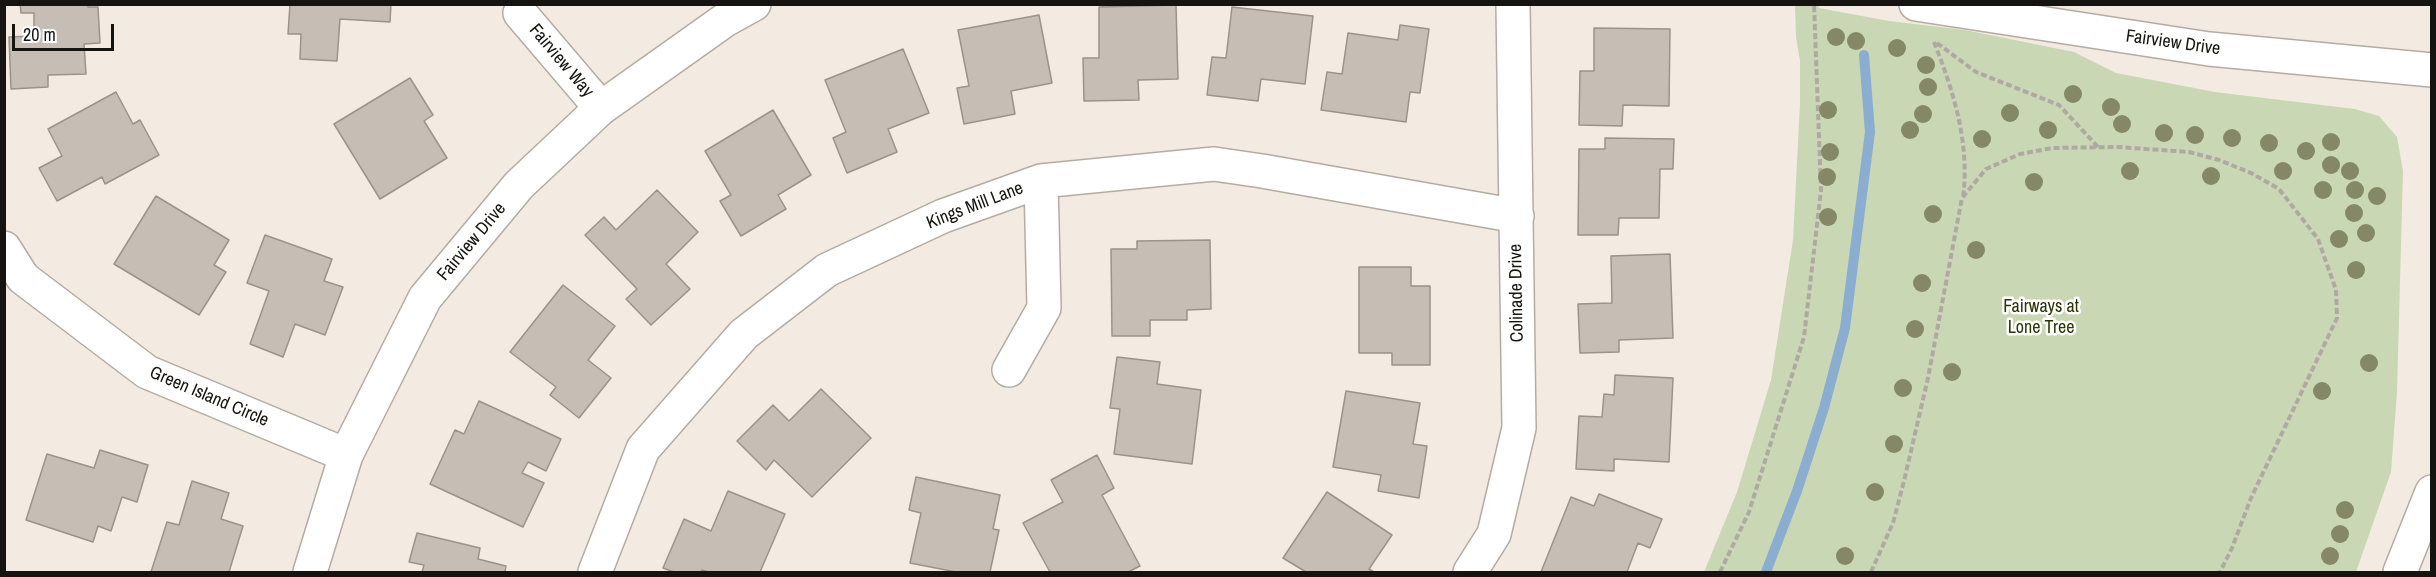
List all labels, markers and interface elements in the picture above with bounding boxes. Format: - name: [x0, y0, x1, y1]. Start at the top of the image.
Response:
- scale bar: [15, 12, 117, 50]
- street label: Fairview Way: [524, 20, 598, 102]
- text: 20 m: [23, 22, 56, 47]
- street label: Fairview Drive: [2124, 26, 2222, 60]
- street label: Kings Mill Lane: [924, 178, 1026, 234]
- street label: Fairview Drive: [433, 199, 511, 285]
- street label: Colinade Drive: [1505, 244, 1529, 342]
- park label: Fairways at Lone Tree: [2003, 296, 2079, 338]
- street label: Green Island Circle: [146, 362, 272, 432]

